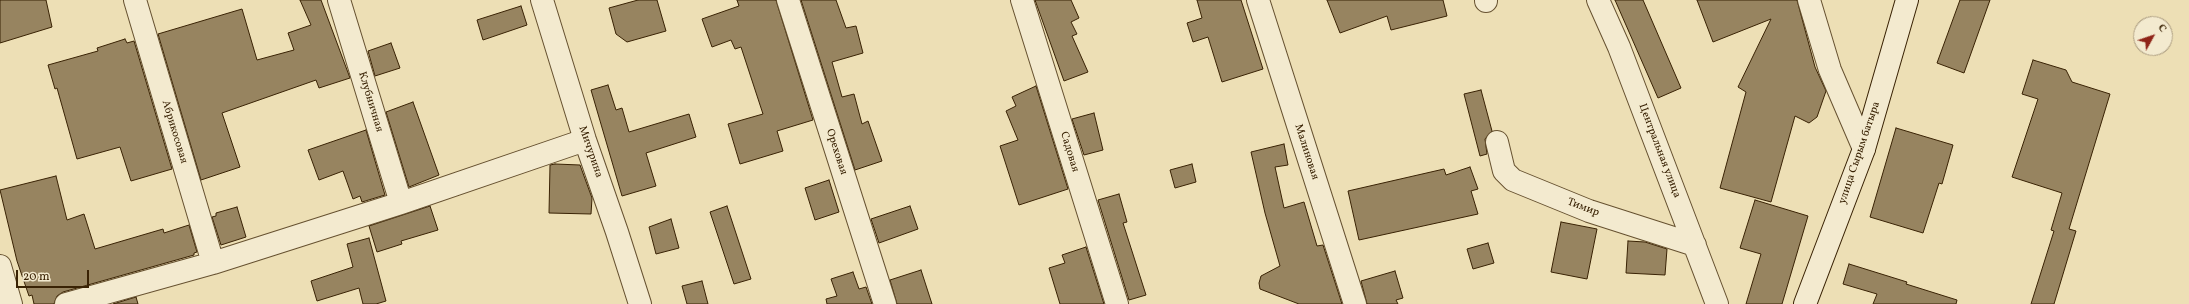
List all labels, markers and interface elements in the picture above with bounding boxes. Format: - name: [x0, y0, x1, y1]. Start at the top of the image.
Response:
- north arrow: [2133, 16, 2173, 56]
- text: С: [2154, 21, 2170, 36]
- street label: Клубничная: [355, 70, 385, 134]
- street label: Абрикосовая: [158, 99, 190, 165]
- street label: улица Сырым батыра: [1836, 100, 1884, 206]
- street label: Центральная улица: [1635, 102, 1683, 200]
- street label: Малиновая: [1291, 122, 1321, 182]
- street label: Мичурина: [575, 124, 605, 180]
- street label: Ореховая: [822, 127, 850, 177]
- street label: Садовая: [1057, 130, 1081, 174]
- street label: Тимир: [1565, 196, 1601, 220]
- scale bar: [18, 262, 91, 288]
- text: 20 m: [23, 269, 50, 285]

